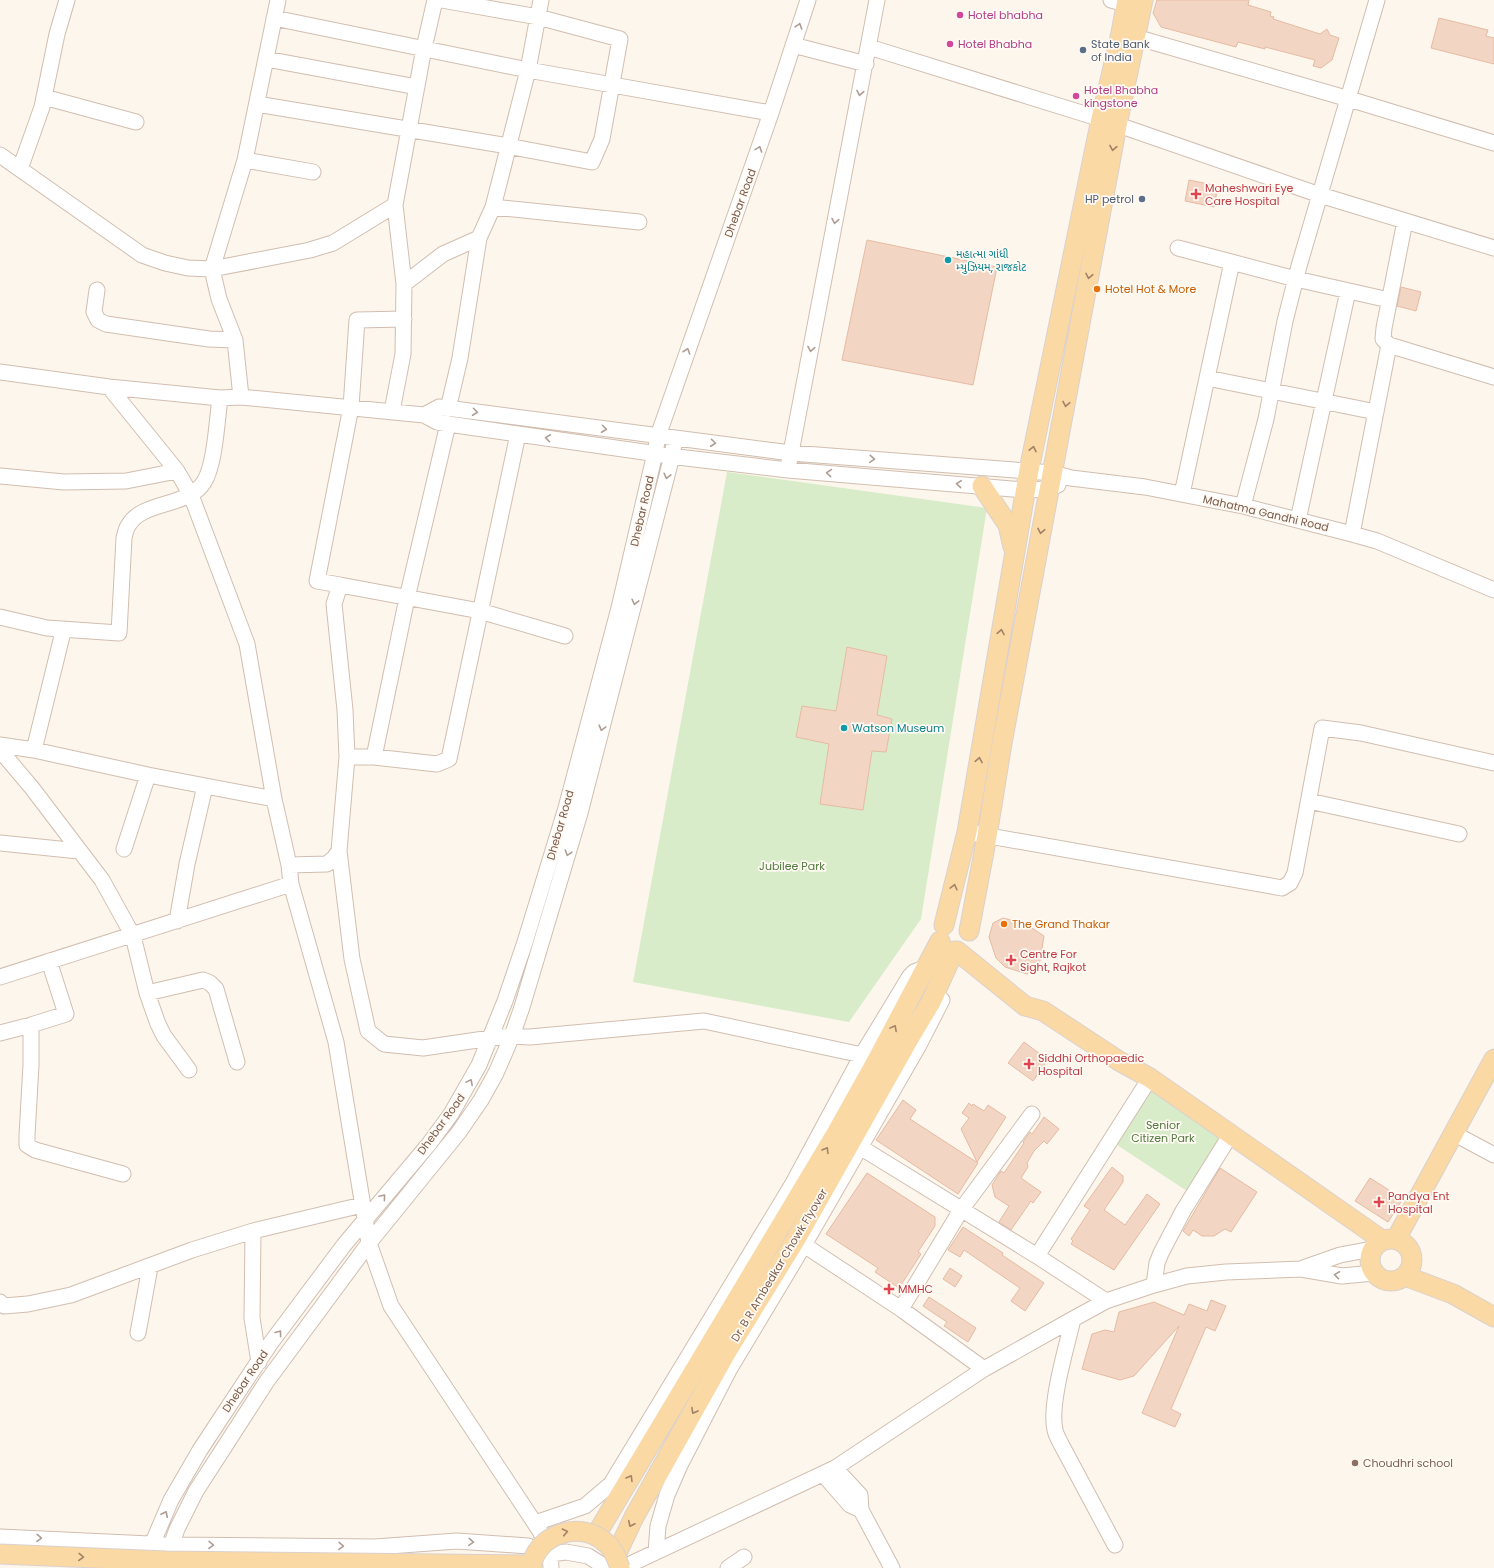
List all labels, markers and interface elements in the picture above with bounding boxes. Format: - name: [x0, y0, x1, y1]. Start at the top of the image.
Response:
- place label: Hotel bhabha: [968, 7, 1043, 23]
- marker: Hotel bhabha: [955, 10, 965, 20]
- one-way arrow: [795, 22, 803, 29]
- place label: Hotel Bhabha: [958, 36, 1032, 52]
- place label: State Bank of India: [1091, 36, 1150, 65]
- marker: Hotel Bhabha: [945, 39, 955, 49]
- marker: State Bank of India: [1078, 45, 1088, 55]
- place label: Hotel Bhabha kingstone: [1084, 82, 1158, 111]
- one-way arrow: [856, 90, 865, 97]
- marker: Hotel Bhabha kingstone: [1071, 91, 1081, 101]
- one-way arrow: [1109, 145, 1118, 151]
- one-way arrow: [754, 146, 762, 153]
- street label: Dhebar Road: [720, 166, 760, 240]
- place label: Maheshwari Eye Care Hospital: [1205, 180, 1294, 209]
- marker: Maheshwari Eye Care Hospital: [1190, 188, 1202, 200]
- place label: HP petrol: [1085, 191, 1134, 207]
- marker: HP petrol: [1137, 194, 1147, 204]
- one-way arrow: [832, 218, 840, 224]
- place label: મહાત્મા ગાંધી મ્યુઝિયમ, રાજકોટ: [956, 246, 1026, 275]
- marker: મહાત્મા ગાંધી મ્યુઝિયમ, રાજકોટ: [943, 255, 953, 265]
- one-way arrow: [1086, 273, 1094, 279]
- place label: Hotel Hot & More: [1105, 281, 1196, 297]
- marker: Hotel Hot & More: [1092, 284, 1102, 294]
- one-way arrow: [807, 346, 816, 352]
- one-way arrow: [683, 347, 691, 354]
- one-way arrow: [1062, 400, 1070, 407]
- one-way arrow: [472, 407, 478, 416]
- one-way arrow: [601, 424, 607, 433]
- one-way arrow: [544, 434, 551, 443]
- one-way arrow: [710, 438, 716, 447]
- one-way arrow: [1029, 445, 1037, 452]
- one-way arrow: [869, 454, 875, 463]
- one-way arrow: [826, 469, 832, 478]
- one-way arrow: [663, 472, 672, 479]
- street label: Dhebar Road: [626, 474, 658, 548]
- one-way arrow: [956, 480, 962, 489]
- street label: Mahatma Gandhi Road: [1201, 491, 1331, 535]
- one-way arrow: [1037, 528, 1046, 534]
- one-way arrow: [631, 598, 640, 605]
- one-way arrow: [996, 629, 1005, 635]
- place label: Watson Museum: [852, 720, 944, 736]
- marker: Watson Museum: [839, 723, 849, 733]
- one-way arrow: [599, 724, 607, 731]
- one-way arrow: [974, 757, 983, 763]
- street label: Dhebar Road: [542, 788, 578, 862]
- one-way arrow: [564, 849, 573, 856]
- park label: Jubilee Park: [759, 858, 825, 874]
- one-way arrow: [949, 884, 957, 891]
- place label: The Grand Thakar: [1012, 916, 1110, 932]
- marker: The Grand Thakar: [999, 919, 1009, 929]
- place label: Centre For Sight, Rajkot: [1020, 946, 1086, 975]
- marker: Centre For Sight, Rajkot: [1005, 954, 1017, 966]
- one-way arrow: [889, 1025, 897, 1032]
- place label: Siddhi Orthopaedic Hospital: [1038, 1050, 1144, 1079]
- marker: Siddhi Orthopaedic Hospital: [1023, 1058, 1035, 1070]
- one-way arrow: [466, 1079, 473, 1087]
- street label: Dhebar Road: [413, 1090, 469, 1158]
- park label: Senior Citizen Park: [1131, 1117, 1195, 1146]
- one-way arrow: [821, 1147, 828, 1154]
- street label: Dr. B R Ambedkar Chowk Flyover: [727, 1186, 831, 1344]
- place label: Pandya Ent Hospital: [1388, 1188, 1450, 1217]
- one-way arrow: [379, 1194, 386, 1202]
- marker: Pandya Ent Hospital: [1373, 1196, 1385, 1208]
- one-way arrow: [1334, 1271, 1340, 1280]
- place label: MMHC: [898, 1281, 933, 1297]
- marker: MMHC: [883, 1283, 895, 1295]
- one-way arrow: [274, 1331, 281, 1338]
- street label: Dhebar Road: [218, 1347, 272, 1415]
- one-way arrow: [691, 1407, 698, 1414]
- place label: Choudhri school: [1363, 1455, 1453, 1471]
- marker: Choudhri school: [1350, 1458, 1360, 1468]
- one-way arrow: [626, 1475, 633, 1482]
- one-way arrow: [160, 1511, 168, 1518]
- one-way arrow: [628, 1520, 635, 1528]
- one-way arrow: [562, 1529, 568, 1537]
- one-way arrow: [36, 1534, 42, 1543]
- one-way arrow: [468, 1538, 474, 1547]
- one-way arrow: [208, 1541, 214, 1549]
- one-way arrow: [338, 1542, 344, 1550]
- one-way arrow: [78, 1553, 84, 1562]

